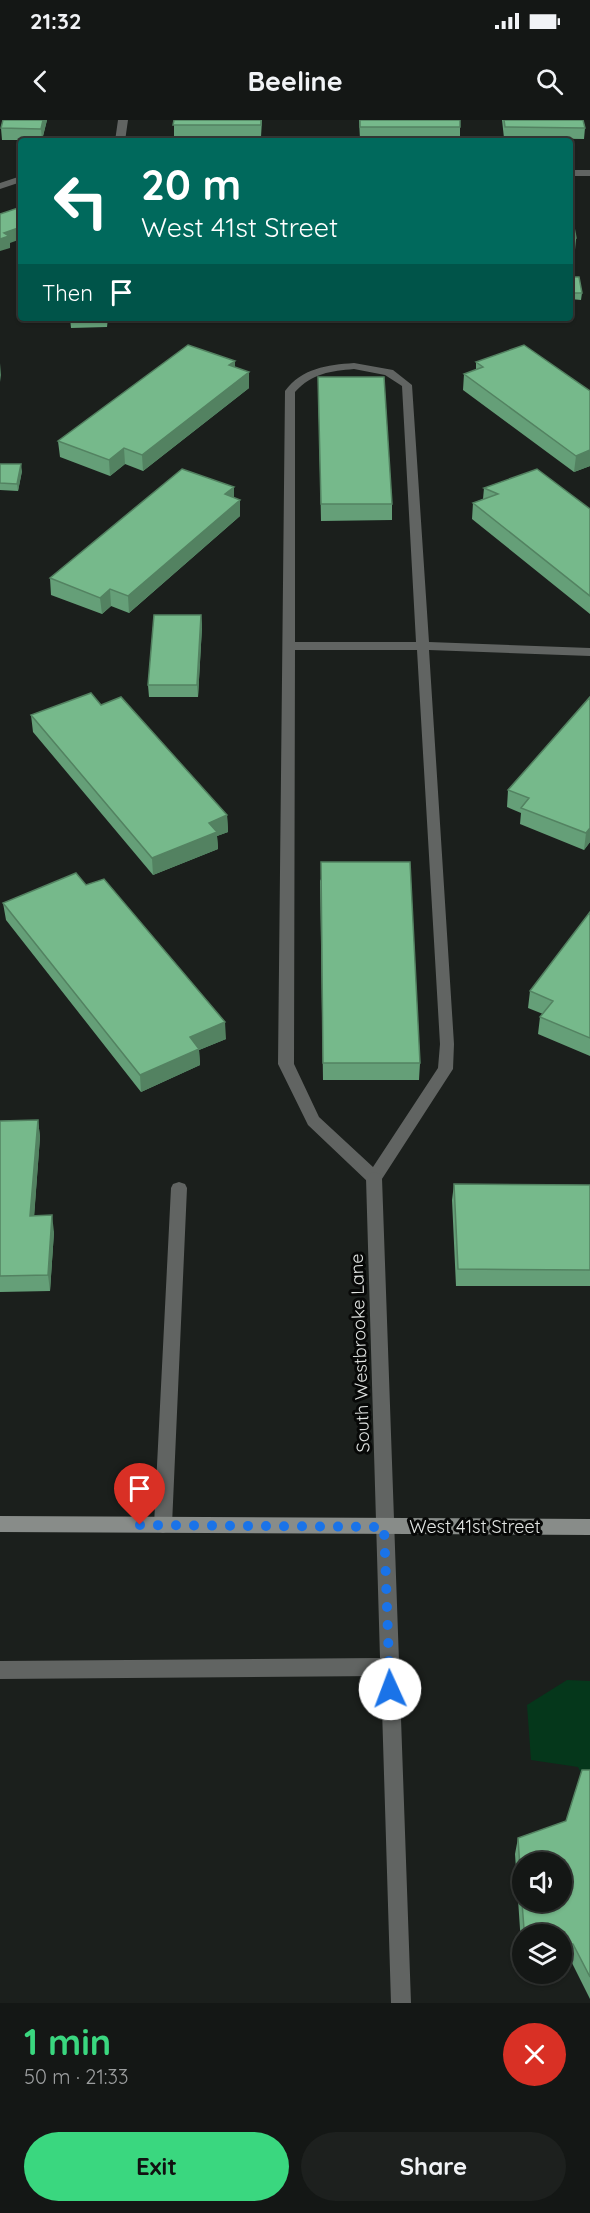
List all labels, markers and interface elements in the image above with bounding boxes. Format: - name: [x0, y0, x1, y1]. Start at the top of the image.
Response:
- text: 21:32: [30, 7, 81, 35]
- text: Beeline: [247, 64, 343, 98]
- icon: back: [24, 65, 57, 98]
- icon: search: [533, 65, 566, 98]
- text: 20 m: [141, 158, 241, 211]
- icon: left: [42, 162, 120, 240]
- text: West 41st Street: [141, 210, 338, 244]
- icon: arrive: [105, 276, 138, 309]
- text: Then: [42, 279, 93, 307]
- street label: South Westbrooke Lane: [345, 1253, 374, 1453]
- pin: [114, 1463, 165, 1525]
- icon: arrive: [123, 1472, 156, 1505]
- street label: West 41st Street: [409, 1515, 541, 1538]
- position arrow: [358, 1657, 422, 1721]
- map controls: [512, 1852, 572, 1984]
- button: sound: [512, 1852, 572, 1912]
- button: layers: [512, 1924, 572, 1984]
- text: 1 min: [24, 2019, 111, 2064]
- button: close: [503, 2023, 566, 2086]
- text: 50 m · 21:33: [24, 2064, 129, 2089]
- button: Exit: [24, 2132, 289, 2201]
- button: Share: [301, 2132, 566, 2201]

